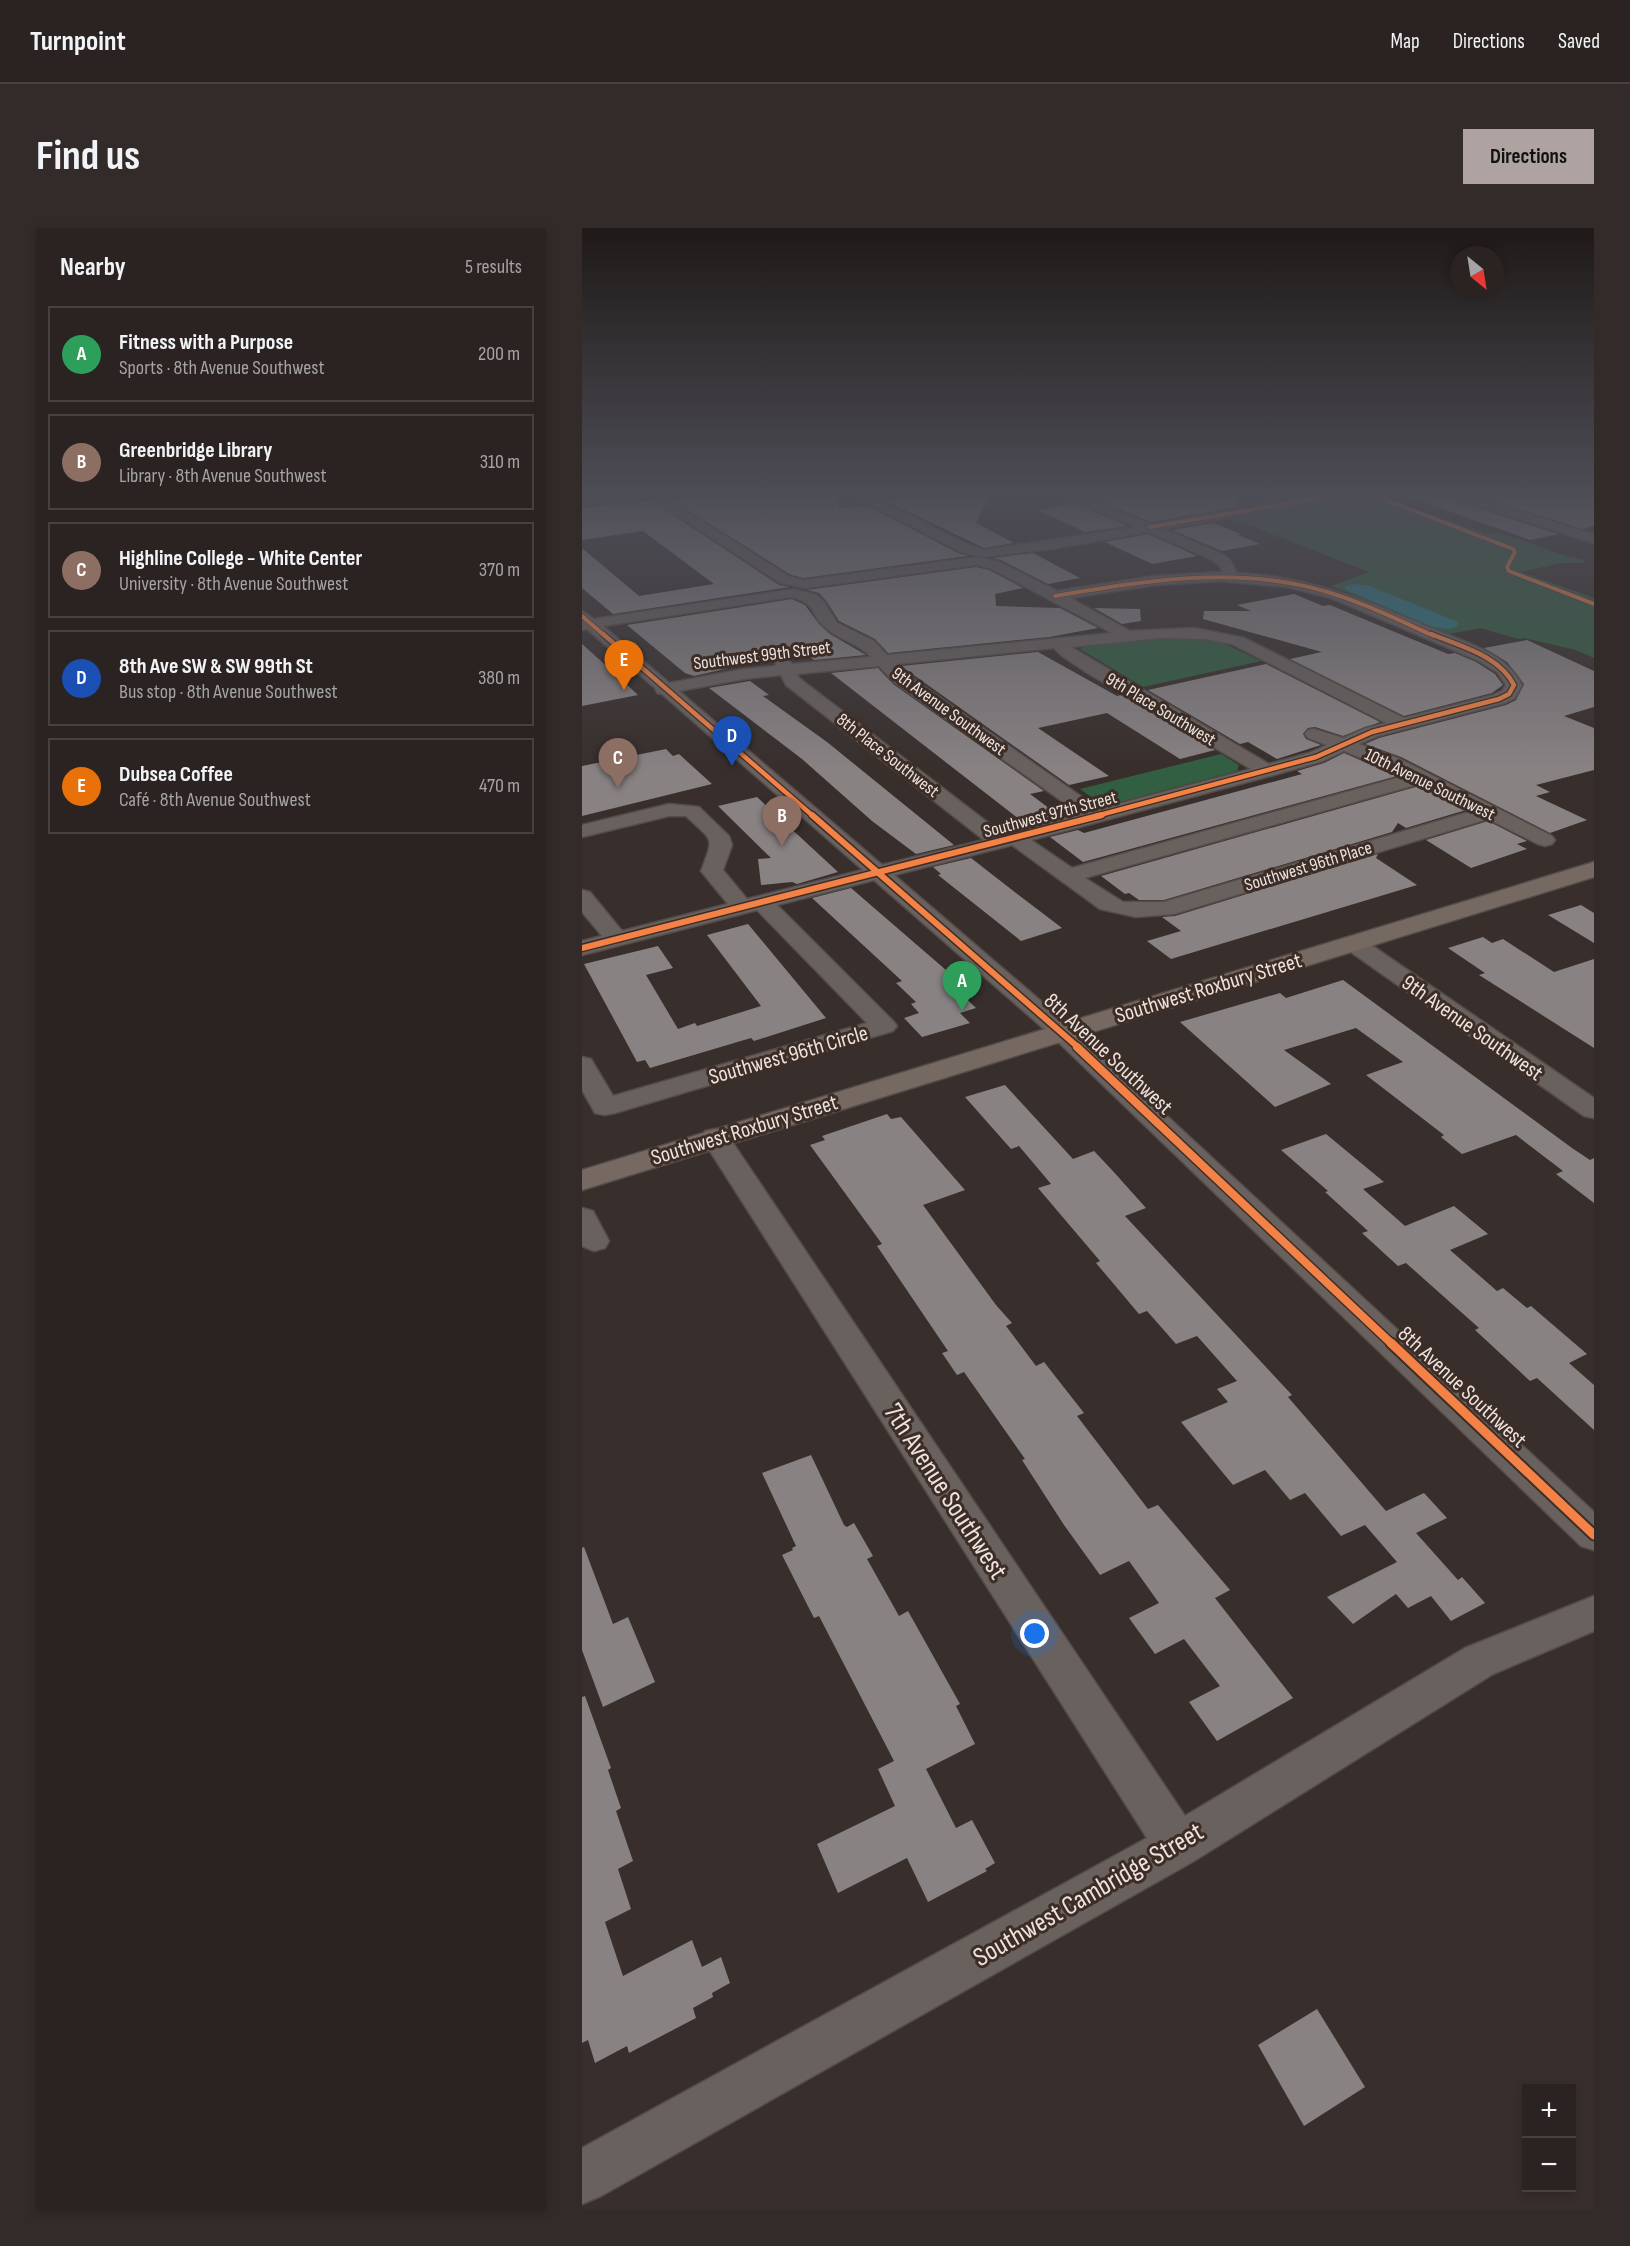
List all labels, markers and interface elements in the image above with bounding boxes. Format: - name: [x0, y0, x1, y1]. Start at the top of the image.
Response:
- text: Turnpoint: [30, 25, 126, 58]
- text: Map: [1390, 29, 1420, 54]
- text: Directions: [1453, 29, 1525, 54]
- text: Saved: [1558, 29, 1600, 54]
- button: Directions: [1463, 129, 1594, 184]
- text: Find us: [36, 131, 140, 182]
- north arrow: [1450, 246, 1504, 300]
- text: Nearby: [60, 252, 126, 283]
- text: 5 results: [465, 255, 522, 279]
- text: Fitness with a Purpose: [119, 329, 293, 356]
- text: A: [77, 342, 86, 366]
- text: 200 m: [478, 342, 520, 366]
- text: Sports · 8th Avenue Southwest: [119, 356, 325, 380]
- text: Greenbridge Library: [119, 437, 272, 464]
- text: B: [77, 450, 86, 474]
- text: 310 m: [480, 450, 520, 474]
- text: Library · 8th Avenue Southwest: [119, 464, 327, 488]
- text: Highline College - White Center: [119, 545, 362, 572]
- text: C: [76, 558, 87, 582]
- text: 370 m: [479, 558, 520, 582]
- text: University · 8th Avenue Southwest: [119, 572, 348, 596]
- street label: Southwest 99th Street: [692, 637, 832, 674]
- pin: E: [604, 640, 644, 690]
- text: 8th Ave SW & SW 99th St: [119, 653, 313, 680]
- street label: 9th Avenue Southwest: [887, 663, 1010, 760]
- text: D: [76, 666, 87, 690]
- text: 380 m: [478, 666, 520, 690]
- street label: 9th Place Southwest: [1102, 668, 1220, 751]
- text: Bus stop · 8th Avenue Southwest: [119, 680, 338, 704]
- street label: 8th Place Southwest: [832, 709, 943, 802]
- pin: D: [712, 716, 752, 766]
- pin: C: [598, 738, 638, 788]
- street label: 10th Avenue Southwest: [1361, 744, 1499, 825]
- text: Dubsea Coffee: [119, 761, 233, 788]
- text: E: [77, 774, 86, 798]
- text: 470 m: [479, 774, 520, 798]
- street label: Southwest 97th Street: [981, 786, 1120, 842]
- text: Café · 8th Avenue Southwest: [119, 788, 311, 812]
- pin: B: [762, 796, 802, 846]
- street label: Southwest 96th Place: [1242, 837, 1374, 896]
- street label: Southwest Roxbury Street: [1112, 947, 1305, 1030]
- pin: A: [942, 962, 982, 1011]
- street label: 9th Avenue Southwest: [1396, 969, 1548, 1087]
- street label: 8th Avenue Southwest: [1038, 988, 1178, 1121]
- street label: Southwest 96th Circle: [706, 1020, 871, 1091]
- street label: Southwest Roxbury Street: [648, 1089, 841, 1172]
- street label: 8th Avenue Southwest: [1392, 1321, 1532, 1454]
- street label: 7th Avenue Southwest: [876, 1398, 1014, 1585]
- your location: [1020, 1619, 1049, 1648]
- street label: Southwest Cambridge Street: [968, 1816, 1209, 1974]
- map controls: [1522, 2084, 1576, 2192]
- button: +: [1522, 2084, 1576, 2138]
- button: −: [1522, 2138, 1576, 2192]

